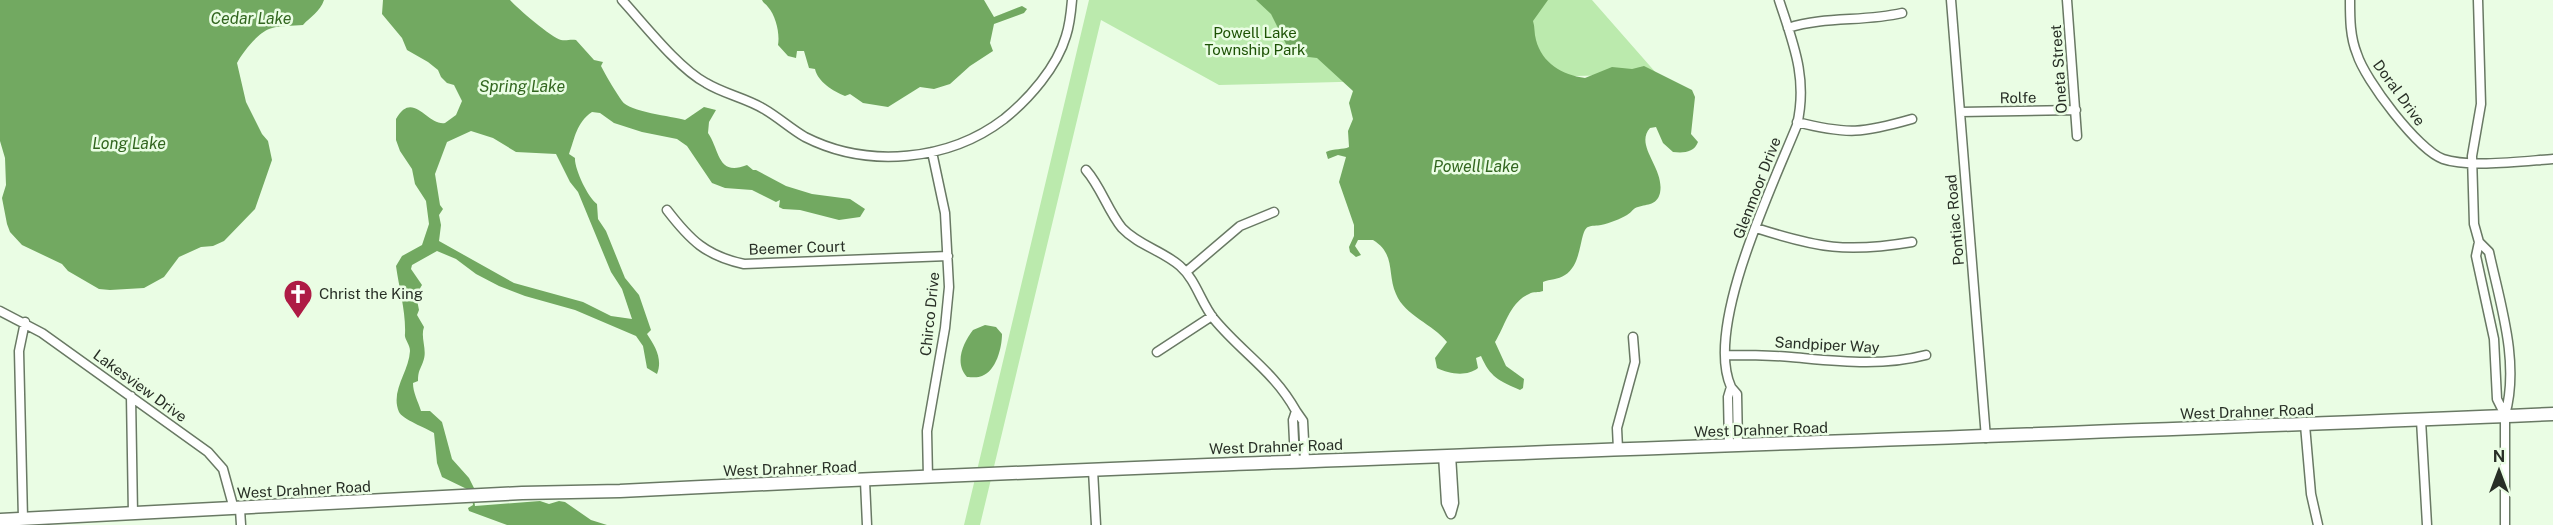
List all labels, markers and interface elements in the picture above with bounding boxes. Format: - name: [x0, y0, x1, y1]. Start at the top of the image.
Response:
- water label: Cedar Lake: [210, 9, 292, 28]
- park label: Powell Lake Township Park: [1204, 24, 1306, 58]
- street label: Oneta Street: [2047, 24, 2070, 114]
- street label: Doral Drive: [2370, 57, 2429, 129]
- water label: Spring Lake: [479, 77, 565, 96]
- street label: Rolfe: [1999, 89, 2037, 106]
- water label: Long Lake: [92, 134, 166, 153]
- street label: Glenmoor Drive: [1729, 135, 1784, 241]
- water label: Powell Lake: [1433, 157, 1519, 176]
- street label: Pontiac Road: [1942, 174, 1967, 266]
- street label: Beemer Court: [748, 237, 846, 258]
- street label: Chirco Drive: [917, 271, 942, 357]
- church icon: Christ the King: [282, 278, 314, 320]
- place label: Christ the King: [319, 285, 423, 302]
- street label: Sandpiper Way: [1774, 333, 1880, 356]
- street label: Lakesview Drive: [90, 346, 190, 425]
- street label: West Drahner Road: [2180, 401, 2314, 422]
- street label: West Drahner Road: [1694, 419, 1828, 440]
- street label: West Drahner Road: [1209, 436, 1343, 457]
- north arrow: [2469, 441, 2529, 501]
- text: N: [2493, 447, 2505, 466]
- street label: West Drahner Road: [723, 458, 857, 479]
- street label: West Drahner Road: [237, 478, 371, 501]

